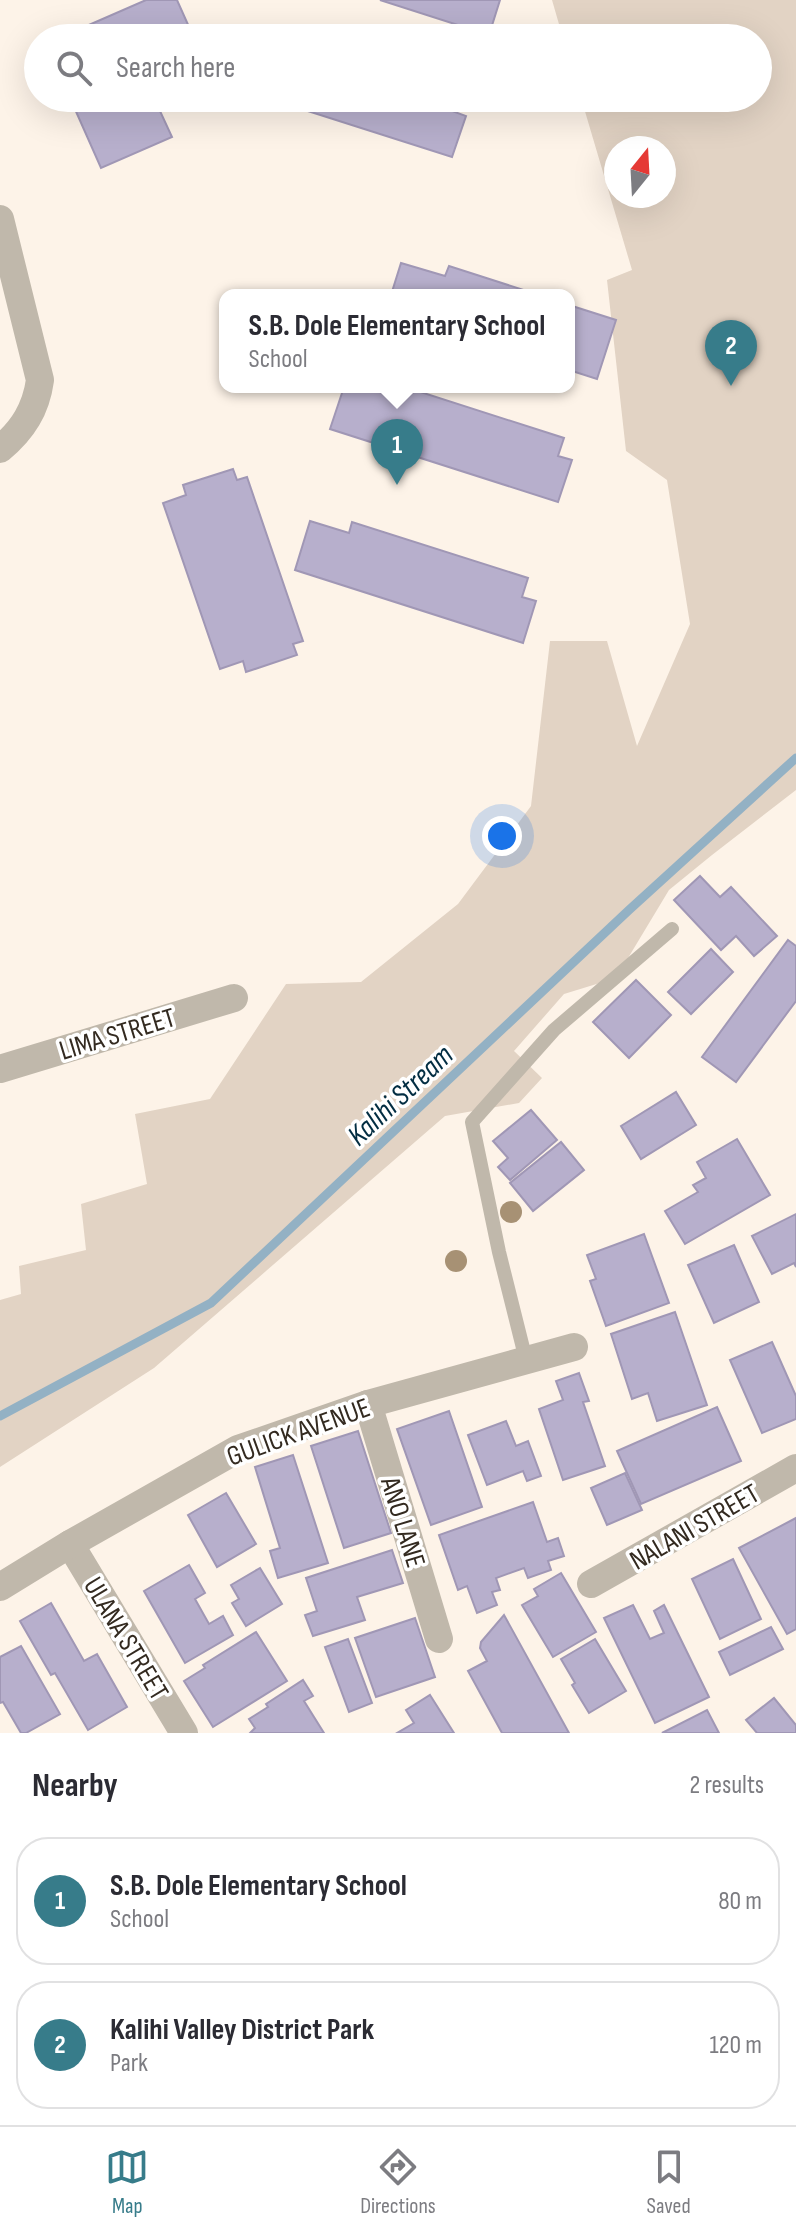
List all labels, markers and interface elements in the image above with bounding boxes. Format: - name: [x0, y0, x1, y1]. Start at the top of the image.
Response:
- search box: [24, 24, 772, 112]
- icon: search: [52, 46, 96, 90]
- text: Search here: [116, 50, 235, 86]
- north arrow: [604, 136, 676, 208]
- popup: [219, 289, 575, 393]
- text: S.B. Dole Elementary School: [249, 308, 545, 344]
- pin: 2: [705, 320, 757, 386]
- text: School: [249, 344, 308, 375]
- pin: 1: [371, 419, 423, 485]
- your location: [482, 816, 522, 856]
- street label: LIMA STREET: [55, 1001, 179, 1068]
- water label: Kalihi Stream: [340, 1038, 461, 1154]
- street label: GULICK AVENUE: [223, 1391, 374, 1474]
- street label: ANO LANE: [373, 1472, 432, 1572]
- street label: NALANI STREET: [624, 1477, 765, 1578]
- street label: ULANA STREET: [76, 1571, 175, 1706]
- text: Nearby: [32, 1765, 118, 1806]
- text: 2 results: [690, 1770, 764, 1801]
- text: S.B. Dole Elementary School: [110, 1868, 407, 1904]
- text: 1: [55, 1886, 65, 1917]
- text: 80 m: [718, 1886, 762, 1917]
- text: School: [110, 1904, 169, 1935]
- text: Kalihi Valley District Park: [110, 2012, 374, 2048]
- text: 2: [54, 2030, 66, 2061]
- text: 120 m: [709, 2030, 762, 2061]
- text: Park: [110, 2048, 148, 2079]
- tab: Map: [105, 2145, 149, 2220]
- tab: Directions: [360, 2145, 436, 2220]
- tab: Saved: [647, 2145, 691, 2220]

